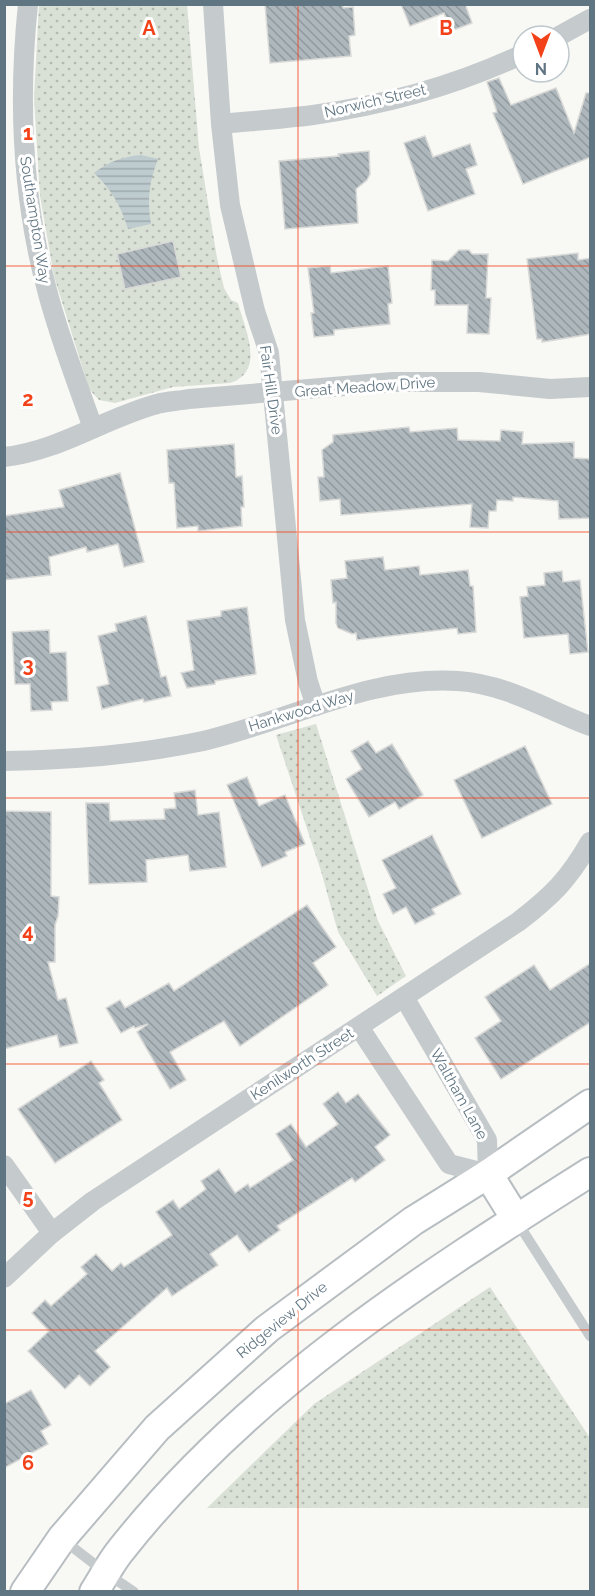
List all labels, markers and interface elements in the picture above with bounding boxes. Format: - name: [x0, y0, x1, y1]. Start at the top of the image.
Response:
- text: A: [142, 16, 156, 40]
- text: B: [439, 16, 453, 40]
- north arrow: [511, 24, 571, 84]
- text: N: [535, 59, 547, 78]
- street label: Norwich Street: [323, 81, 427, 121]
- text: 1: [23, 121, 33, 145]
- street label: Southampton Way: [16, 155, 54, 285]
- street label: Fair Hill Drive: [256, 344, 286, 436]
- street label: Great Meadow Drive: [294, 373, 436, 401]
- text: 2: [22, 387, 34, 411]
- text: 3: [22, 653, 34, 677]
- street label: Hankwood Way: [246, 686, 356, 736]
- text: 4: [22, 919, 34, 943]
- street label: Kenilworth Street: [247, 1024, 357, 1104]
- street label: Waltham Lane: [427, 1045, 491, 1143]
- text: 5: [22, 1185, 34, 1209]
- street label: Ridgeview Drive: [233, 1278, 331, 1362]
- text: 6: [22, 1451, 34, 1475]

